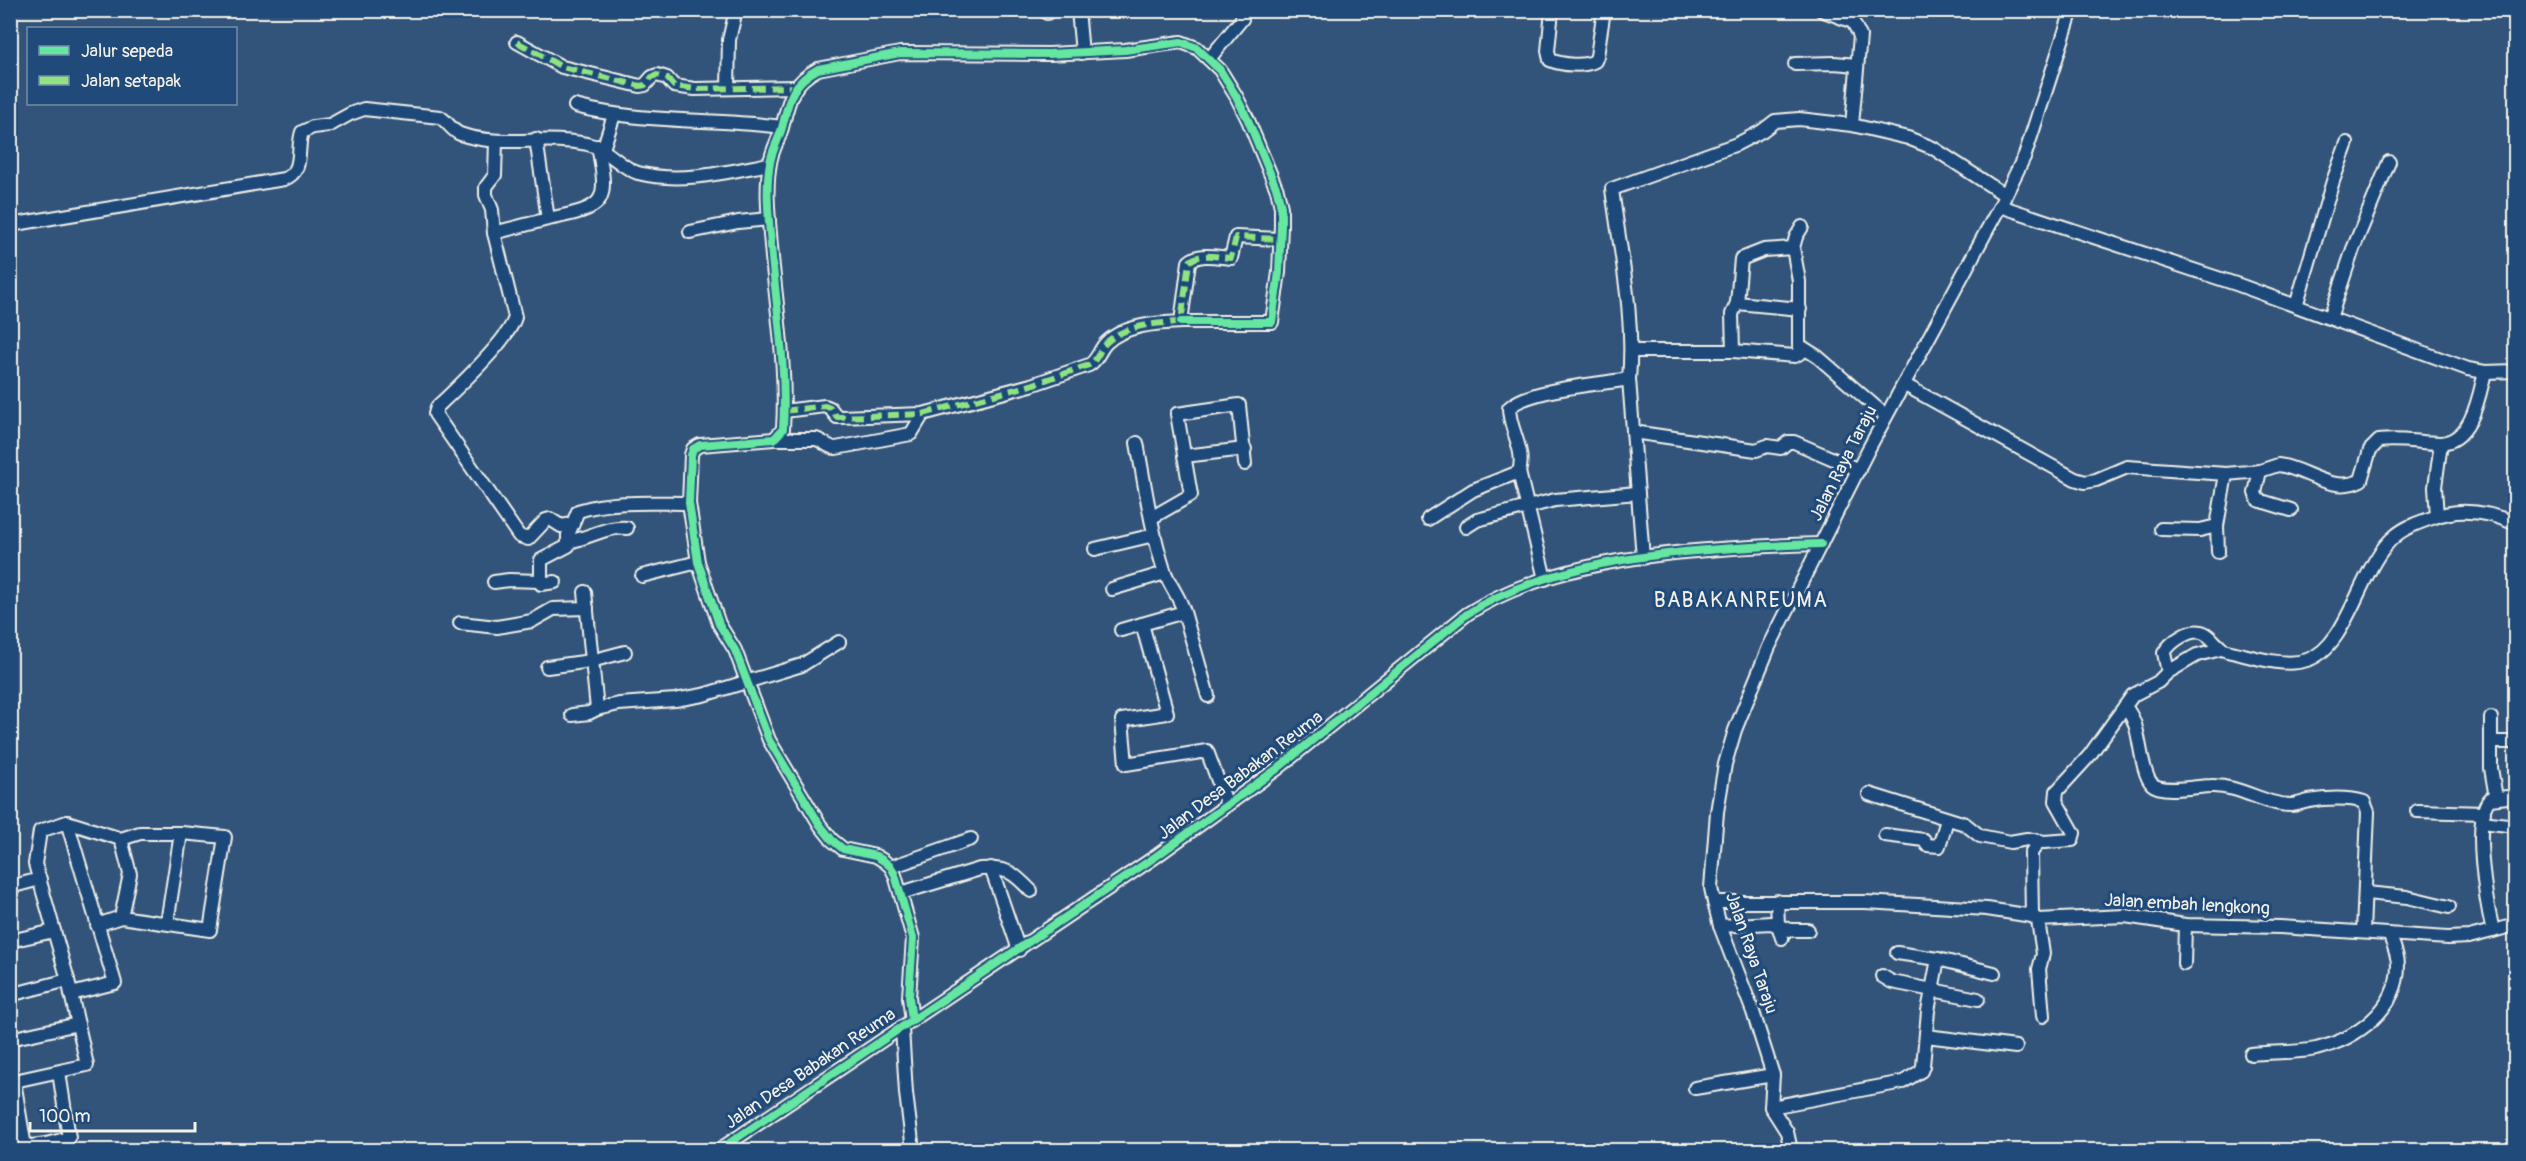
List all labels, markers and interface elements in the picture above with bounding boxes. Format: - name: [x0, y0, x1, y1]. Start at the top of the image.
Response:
- legend: [27, 27, 237, 105]
- text: Jalur sepeda: [81, 40, 173, 63]
- text: Jalan setapak: [81, 70, 182, 93]
- street label: Jalan Raya Taraju: [1804, 401, 1882, 525]
- district label: BABAKANREUMA: [1654, 587, 1828, 614]
- street label: Jalan Desa Babakan Reuma: [1153, 706, 1328, 845]
- street label: Jalan Raya Taraju: [1720, 889, 1783, 1017]
- street label: Jalan embah lengkong: [2104, 889, 2270, 920]
- street label: Jalan Desa Babakan Reuma: [721, 1003, 900, 1134]
- scale bar: [30, 1095, 195, 1133]
- text: 100 m: [39, 1105, 91, 1128]

